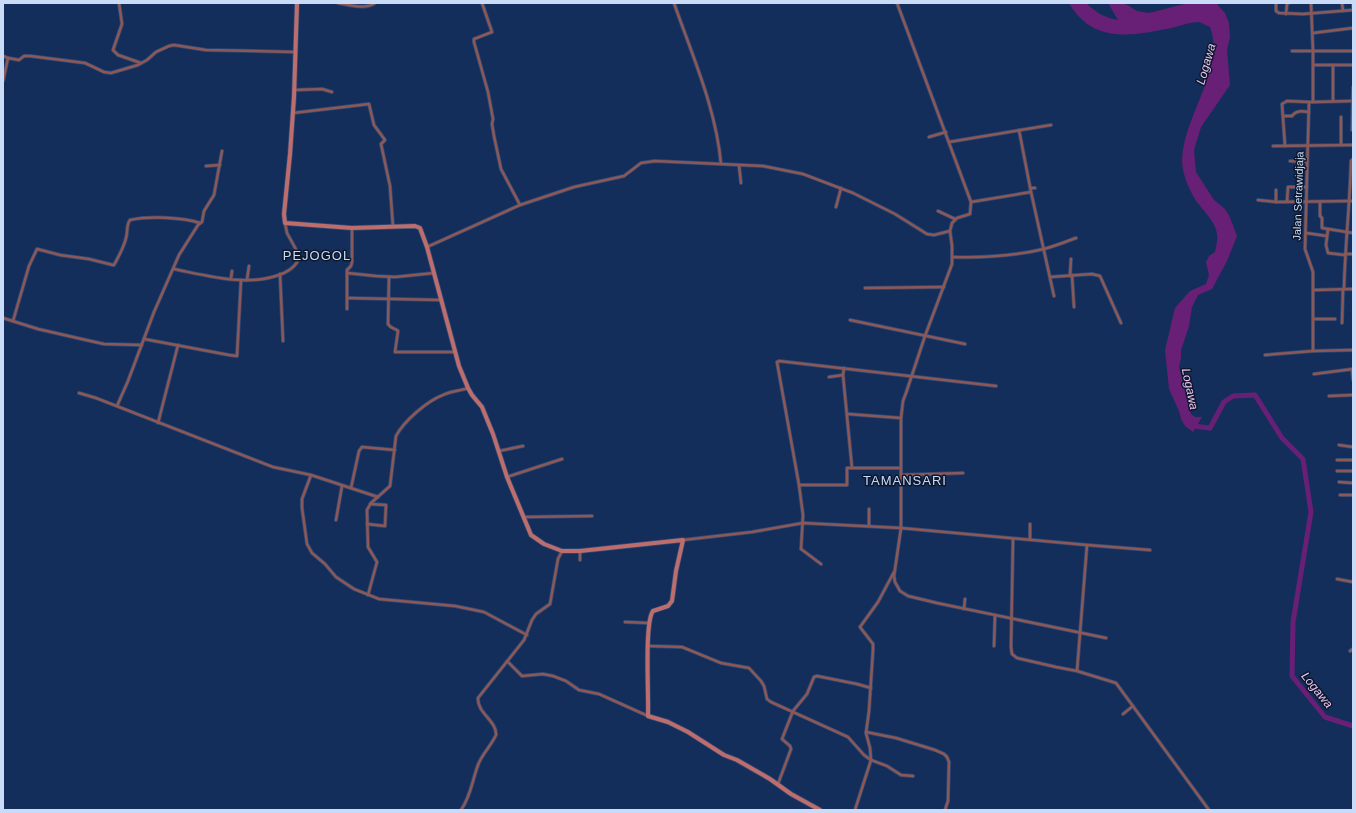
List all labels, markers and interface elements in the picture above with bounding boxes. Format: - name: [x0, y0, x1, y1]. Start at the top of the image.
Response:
- water label: Logawa: [1193, 42, 1219, 86]
- street label: Jalan Setrawidjaja: [1290, 150, 1306, 241]
- district label: PEJOGOL: [283, 248, 351, 263]
- water label: Logawa: [1179, 367, 1201, 411]
- district label: TAMANSARI: [863, 473, 947, 488]
- water label: Logawa: [1298, 669, 1336, 711]

